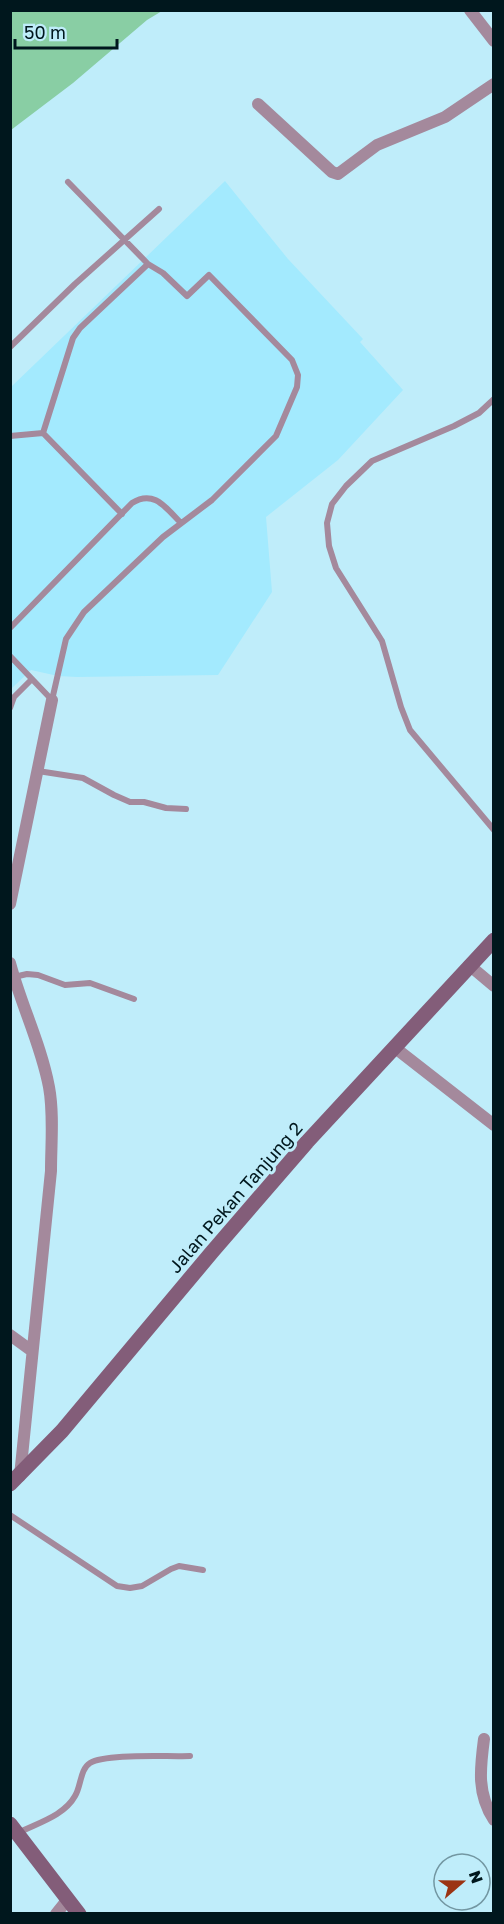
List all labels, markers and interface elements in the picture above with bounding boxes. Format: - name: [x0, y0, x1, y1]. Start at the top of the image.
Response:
- scale bar: [15, 12, 117, 50]
- text: 50 m: [24, 21, 66, 43]
- street label: Jalan Pekan Tanjung 2: [163, 1117, 307, 1277]
- north arrow: [432, 1852, 492, 1912]
- text: N: [465, 1868, 488, 1886]

